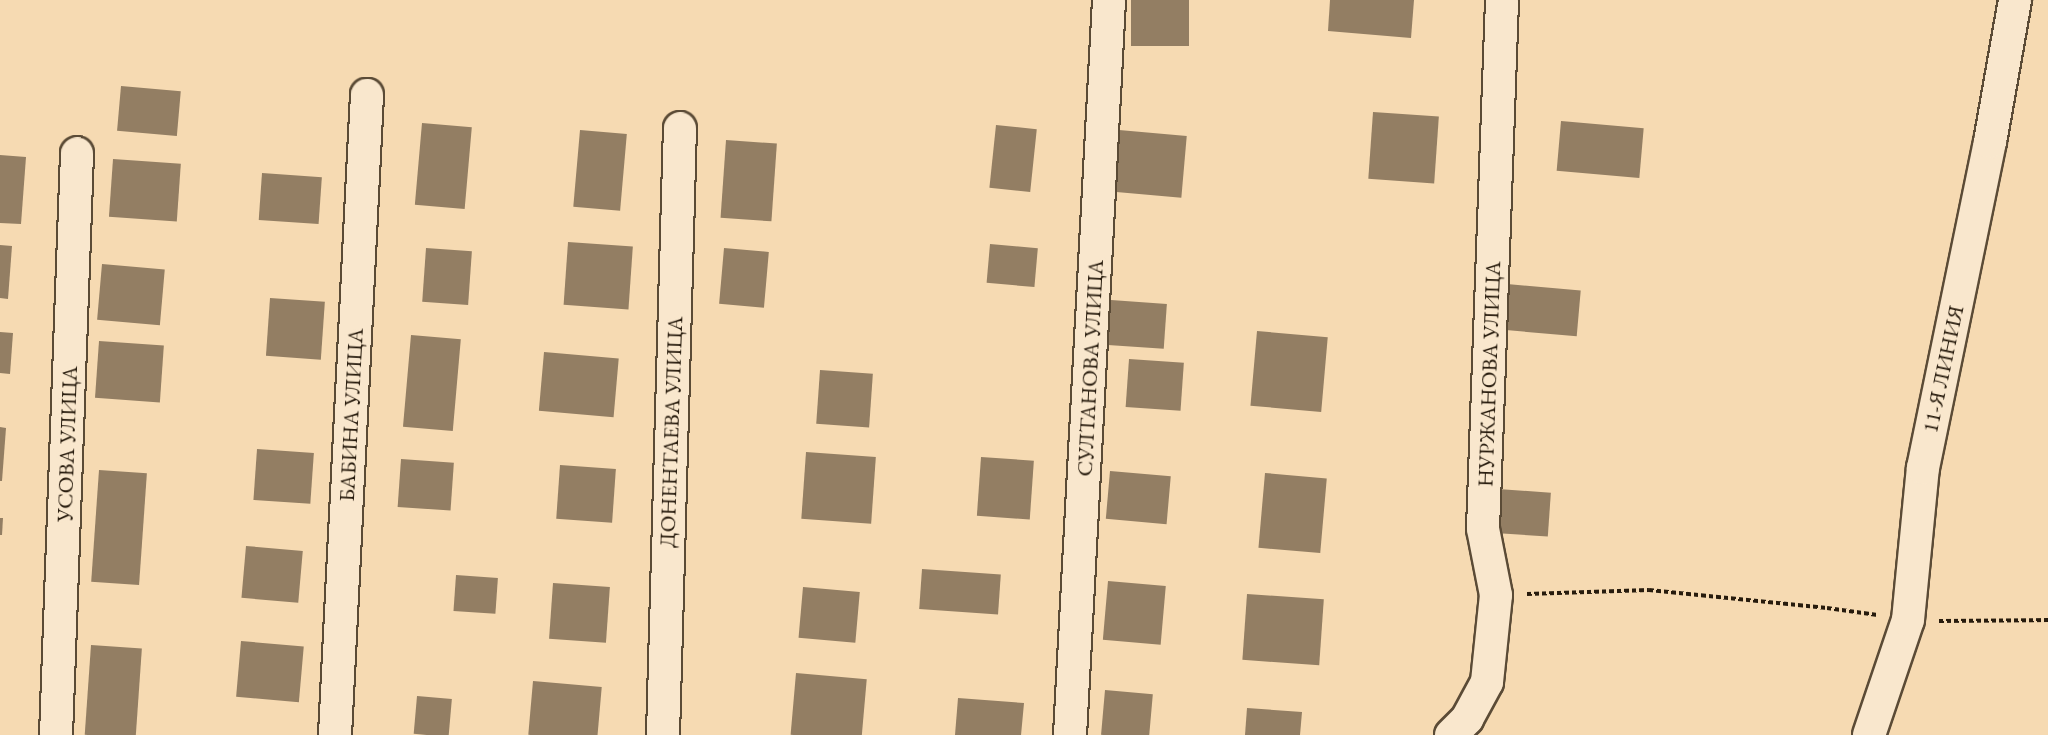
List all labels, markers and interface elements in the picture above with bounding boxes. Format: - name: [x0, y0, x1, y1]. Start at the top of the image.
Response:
- street label: СУЛТАНОВА УЛИЦА: [1071, 259, 1109, 477]
- street label: НУРЖАНОВА УЛИЦА: [1472, 261, 1506, 487]
- street label: 11-Я ЛИНИЯ: [1917, 303, 1969, 435]
- street label: ДОНЕНТАЕВА УЛИЦА: [654, 316, 688, 548]
- street label: БАБИНА УЛИЦА: [333, 328, 369, 502]
- street label: УСОВА УЛИЦА: [51, 365, 83, 523]

